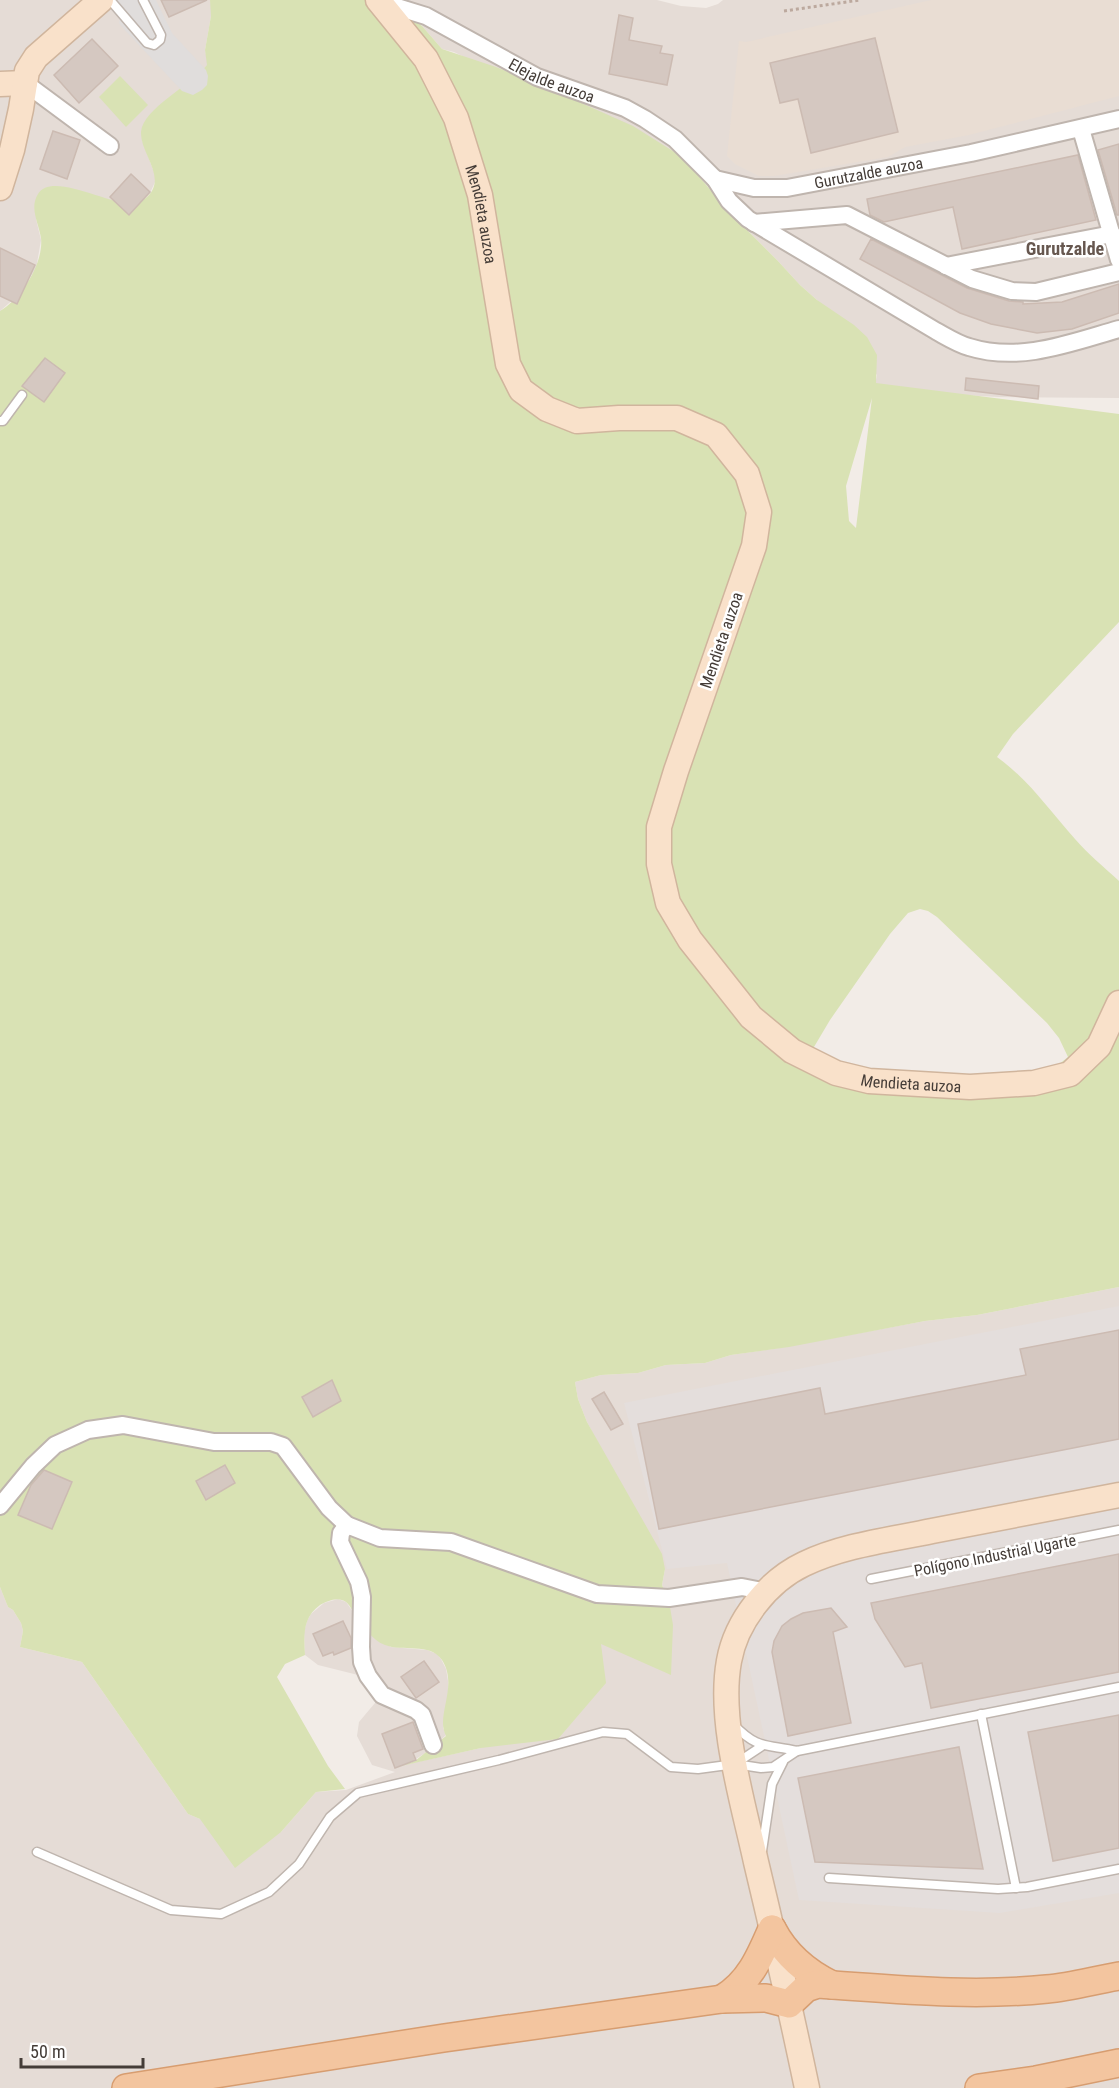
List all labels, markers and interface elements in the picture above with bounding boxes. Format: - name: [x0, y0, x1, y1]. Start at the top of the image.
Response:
- street label: Elejalde auzoa: [505, 54, 597, 107]
- street label: Gurutzalde auzoa: [813, 153, 924, 193]
- street label: Mendieta auzoa: [461, 163, 500, 265]
- district label: Gurutzalde: [1026, 238, 1105, 259]
- street label: Mendieta auzoa: [696, 590, 747, 691]
- street label: Mendieta auzoa: [859, 1070, 962, 1096]
- street label: Polígono Industrial Ugarte: [912, 1530, 1078, 1581]
- scale bar: [21, 2031, 142, 2069]
- text: 50 m: [30, 2041, 65, 2062]

